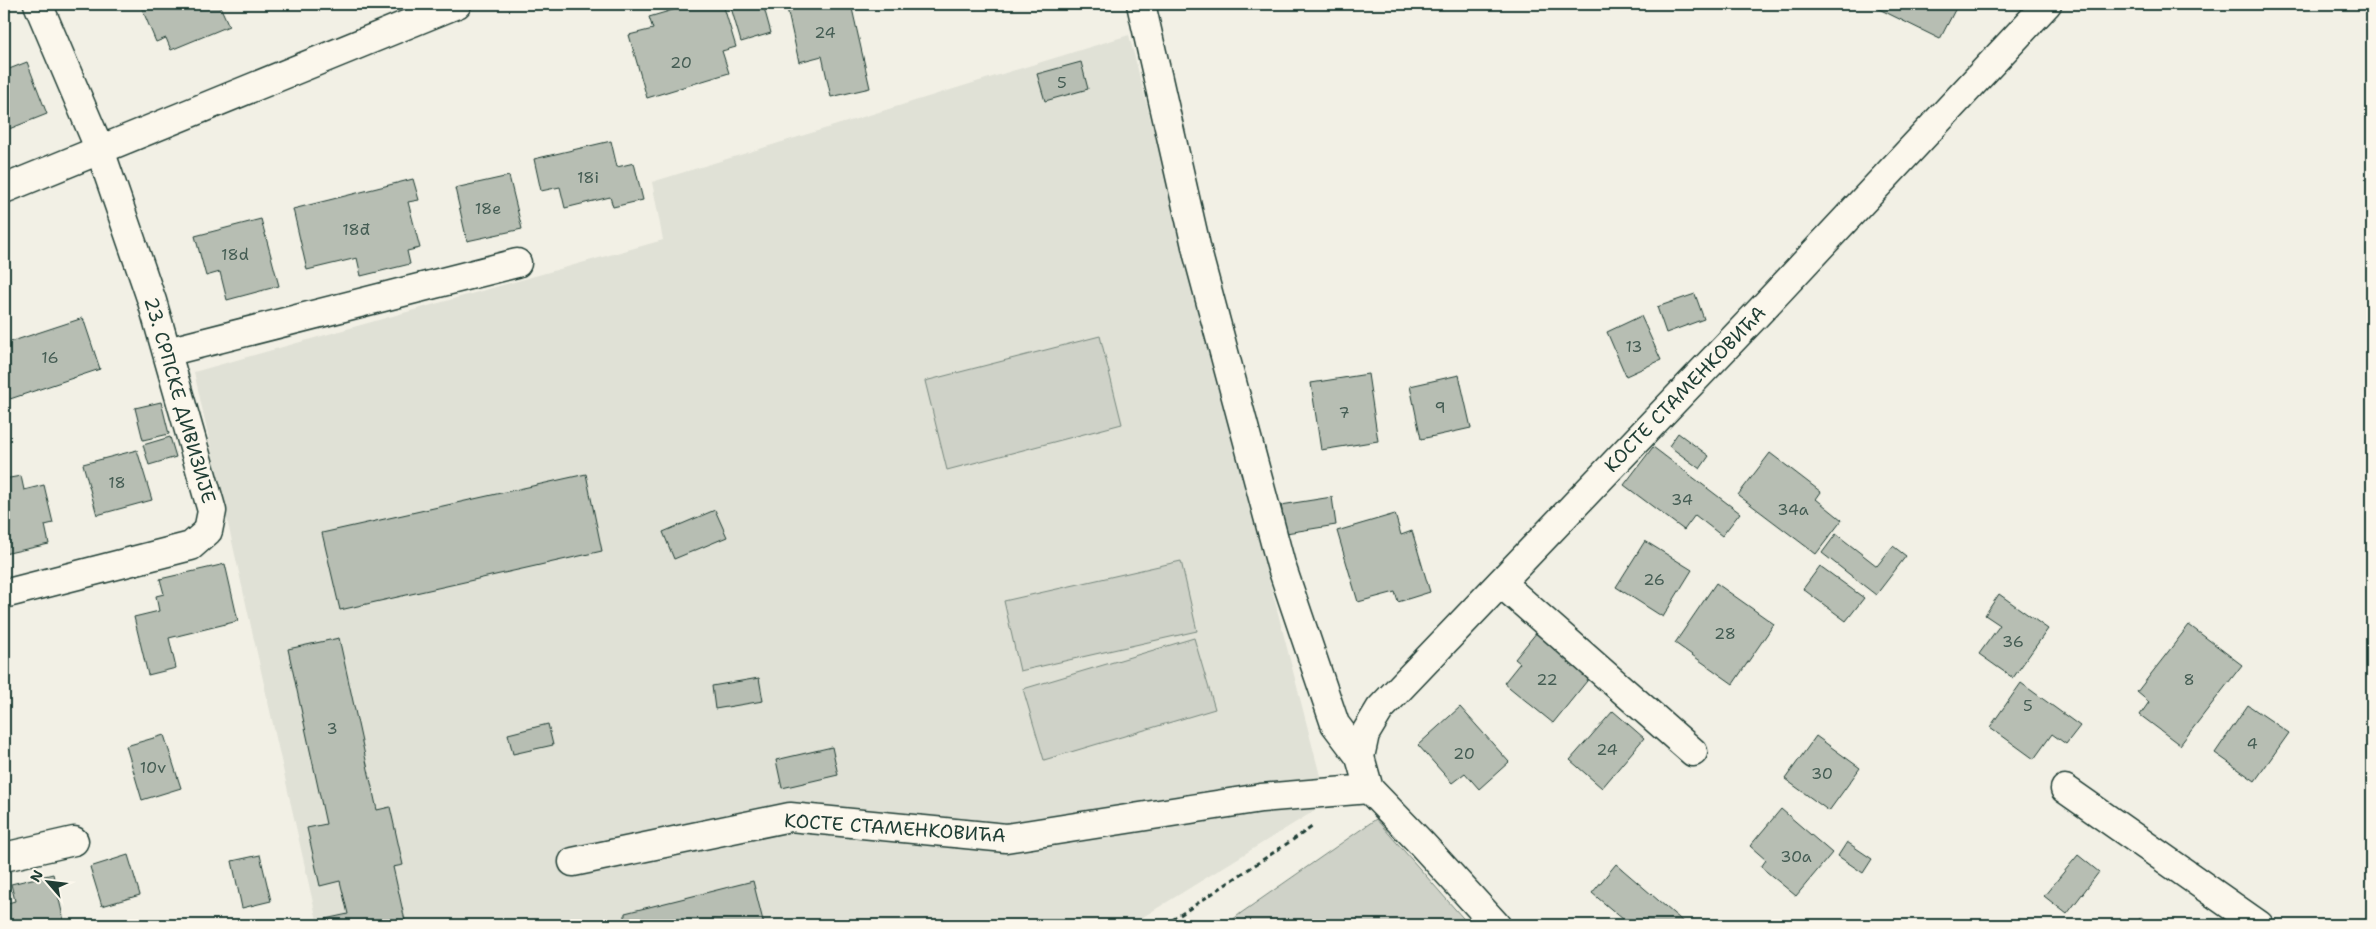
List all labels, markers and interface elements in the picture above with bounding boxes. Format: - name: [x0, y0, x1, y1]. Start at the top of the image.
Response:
- house number: 24: [814, 22, 836, 43]
- house number: 20: [670, 52, 692, 73]
- house number: 5: [1057, 72, 1067, 93]
- house number: 18i: [577, 167, 599, 188]
- house number: 18e: [475, 198, 501, 219]
- house number: 18đ: [342, 219, 370, 240]
- house number: 18d: [221, 244, 249, 265]
- street label: 23. СРПСКЕ ДИВИЗИЈЕ: [139, 294, 221, 506]
- street label: КОСТЕ СТАМЕНКОВИЋА: [1599, 300, 1771, 478]
- house number: 13: [1625, 336, 1643, 357]
- house number: 16: [41, 347, 59, 368]
- house number: 9: [1434, 397, 1446, 418]
- house number: 7: [1338, 402, 1350, 423]
- house number: 18: [108, 472, 126, 493]
- house number: 34: [1671, 489, 1693, 510]
- house number: 34a: [1777, 499, 1809, 520]
- house number: 26: [1643, 569, 1665, 590]
- house number: 28: [1714, 623, 1736, 644]
- house number: 36: [2002, 631, 2024, 652]
- house number: 22: [1536, 669, 1558, 690]
- house number: 8: [2183, 669, 2195, 690]
- house number: 5: [2023, 695, 2033, 716]
- house number: 3: [326, 718, 338, 739]
- house number: 4: [2246, 733, 2258, 754]
- house number: 24: [1596, 739, 1618, 760]
- house number: 20: [1453, 743, 1475, 764]
- house number: 10v: [140, 757, 166, 778]
- house number: 30: [1811, 763, 1833, 784]
- street label: КОСТЕ СТАМЕНКОВИЋА: [783, 808, 1007, 848]
- house number: 30a: [1780, 846, 1812, 867]
- north arrow: [22, 856, 72, 906]
- text: N: [26, 867, 47, 885]

